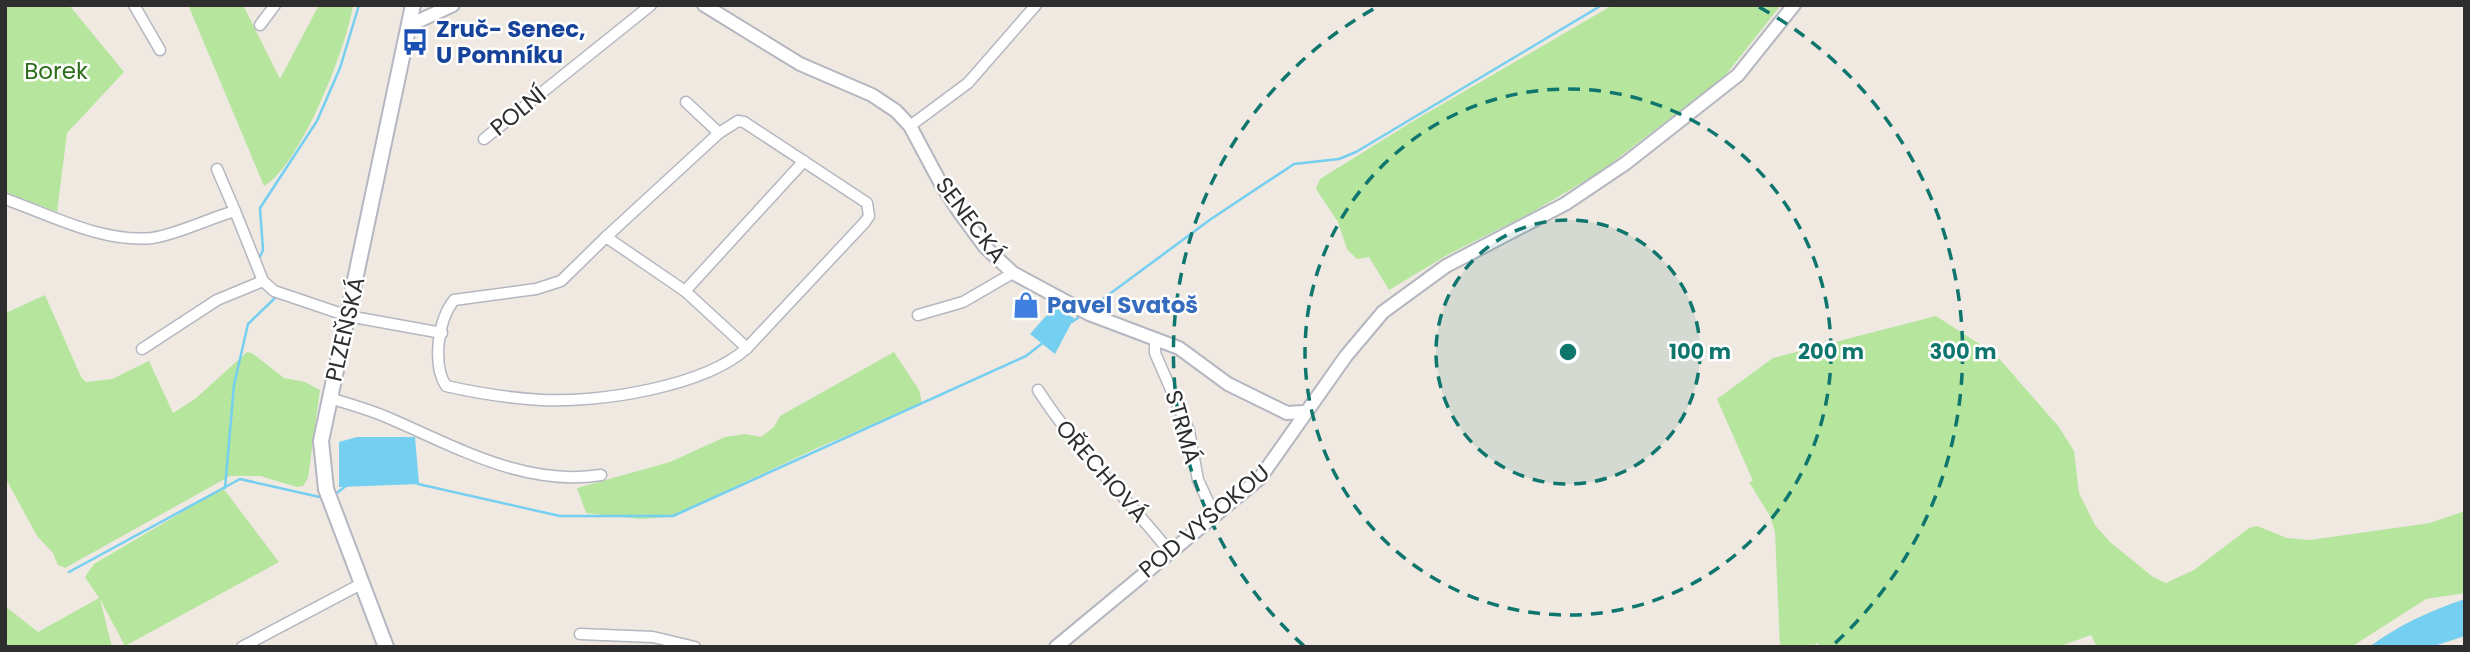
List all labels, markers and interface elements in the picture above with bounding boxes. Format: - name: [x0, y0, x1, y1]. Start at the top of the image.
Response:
- place label: Zruč- Senec, U Pomníku: [436, 13, 586, 71]
- bus stop icon: Zruč- Senec, U Pomníku: [400, 27, 430, 57]
- park label: Borek: [24, 55, 88, 87]
- street label: POLNÍ: [483, 78, 553, 143]
- street label: SENECKÁ: [928, 170, 1014, 270]
- street label: PLZEŇSKÁ: [317, 274, 373, 384]
- place label: Pavel Svatoš: [1047, 289, 1198, 321]
- shop icon: Pavel Svatoš: [1011, 290, 1041, 320]
- text: 100 m: [1669, 337, 1731, 366]
- text: 200 m: [1798, 337, 1864, 366]
- text: 300 m: [1930, 337, 1996, 366]
- centre of rings: [1556, 340, 1580, 364]
- street label: STRMÁ: [1157, 386, 1209, 468]
- street label: OŘECHOVÁ: [1048, 413, 1156, 529]
- street label: POD VYSOKOU: [1132, 457, 1276, 585]

